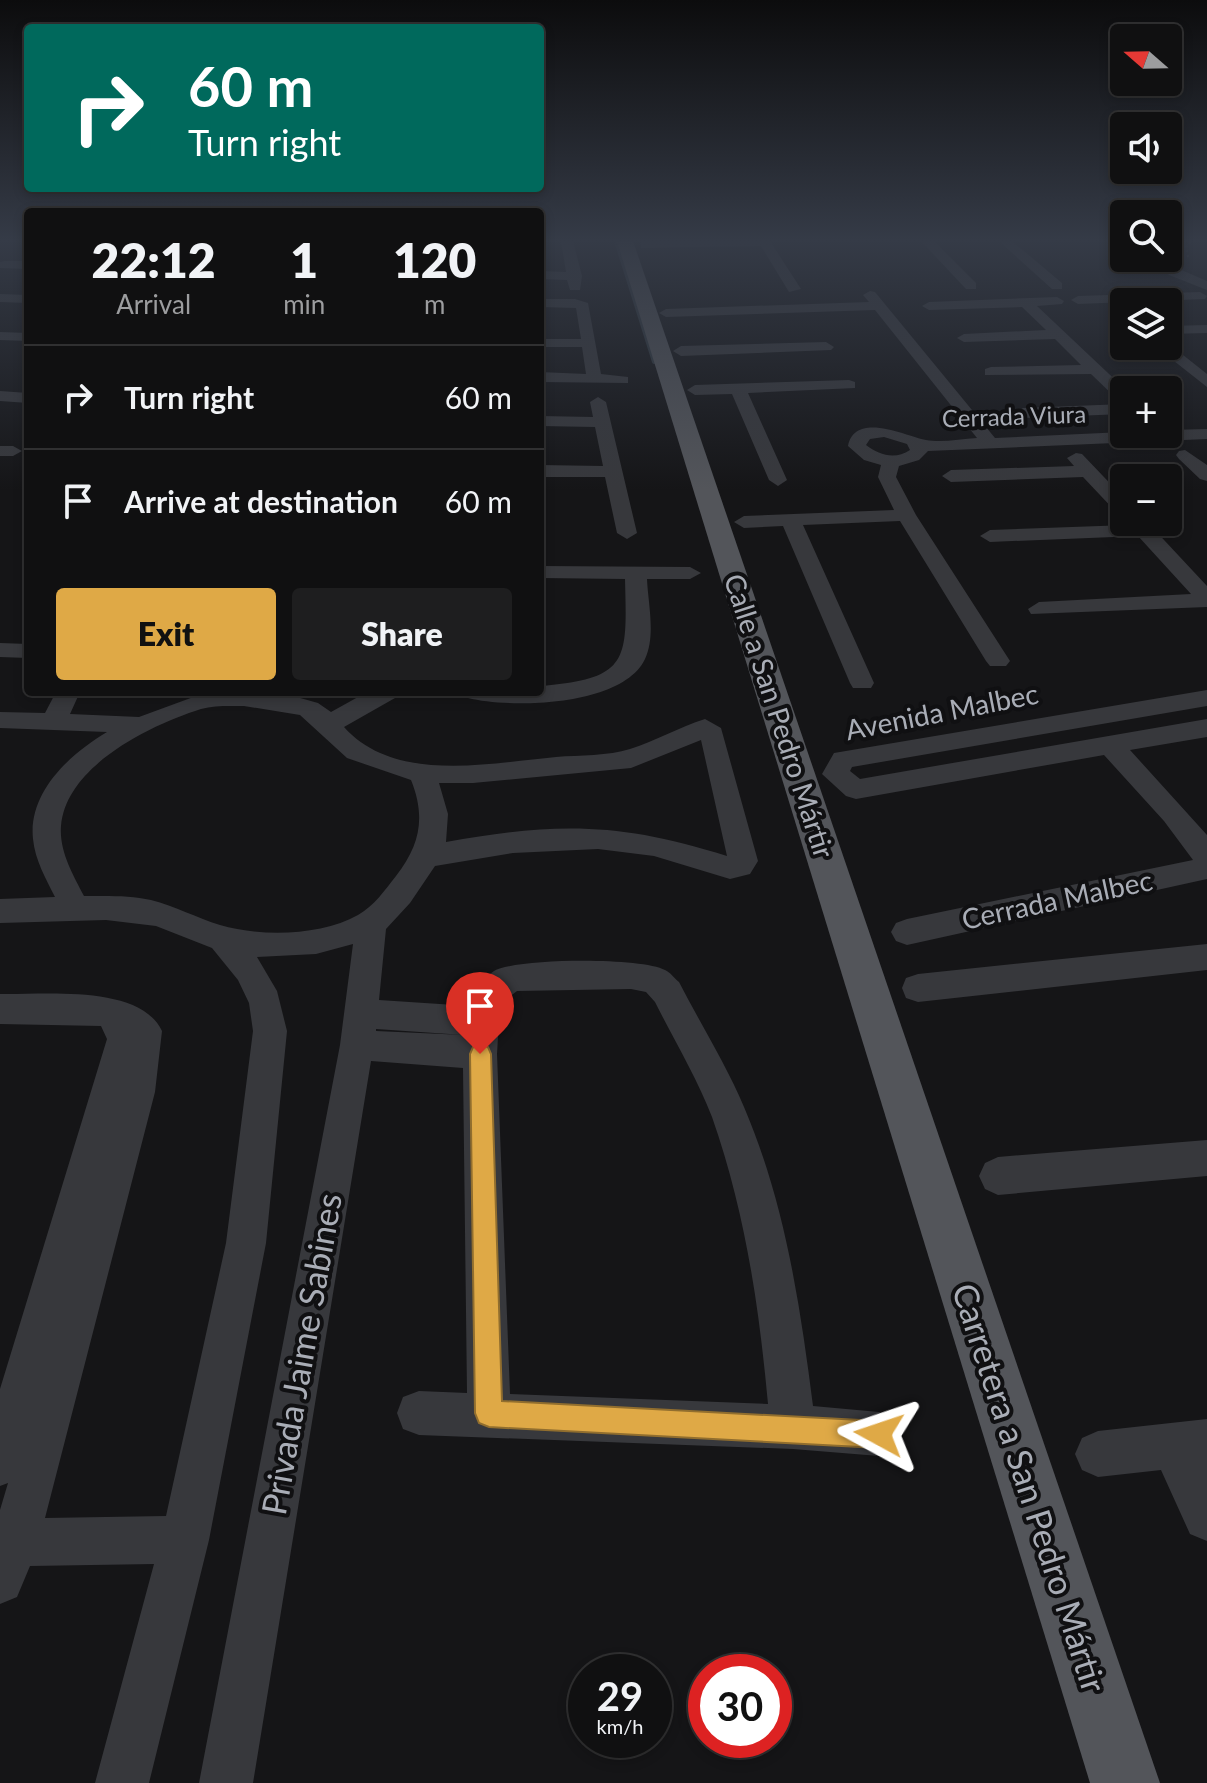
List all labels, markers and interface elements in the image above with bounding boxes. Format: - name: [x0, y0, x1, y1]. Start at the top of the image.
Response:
- north arrow: [1110, 24, 1182, 96]
- map controls: [1110, 24, 1182, 536]
- text: 60 m: [188, 52, 313, 119]
- icon: right: [56, 56, 160, 160]
- button: sound: [1110, 112, 1182, 184]
- text: Turn right: [188, 120, 341, 164]
- button: search: [1110, 200, 1182, 272]
- text: 22:12: [92, 231, 216, 288]
- text: 1: [290, 231, 318, 288]
- text: 120: [393, 231, 476, 288]
- text: Arrival: [116, 288, 191, 320]
- text: min: [283, 288, 325, 320]
- text: m: [424, 288, 445, 320]
- button: layers: [1110, 288, 1182, 360]
- icon: right: [56, 375, 100, 419]
- button: +: [1110, 376, 1182, 448]
- text: Turn right: [124, 379, 254, 415]
- text: 60 m: [445, 379, 512, 415]
- street label: Cerrada Viura: [941, 398, 1087, 433]
- button: −: [1110, 464, 1182, 536]
- icon: arrive: [56, 479, 100, 523]
- text: Arrive at destination: [124, 483, 398, 519]
- text: 60 m: [445, 483, 512, 519]
- street label: Calle a San Pedro Mártir: [718, 569, 842, 862]
- button: Exit: [56, 588, 276, 680]
- button: Share: [292, 588, 512, 680]
- street label: Avenida Malbec: [842, 676, 1041, 746]
- street label: Cerrada Malbec: [958, 862, 1155, 936]
- pin: [446, 972, 514, 1054]
- icon: arrive: [458, 984, 502, 1028]
- street label: Privada Jaime Sabines: [252, 1190, 349, 1518]
- street label: Carretera a San Pedro Mártir: [945, 1278, 1116, 1698]
- position arrow: [837, 1392, 921, 1476]
- speed limit sign: 30: [688, 1654, 792, 1758]
- text: 29: [597, 1672, 643, 1720]
- text: km/h: [597, 1714, 643, 1738]

